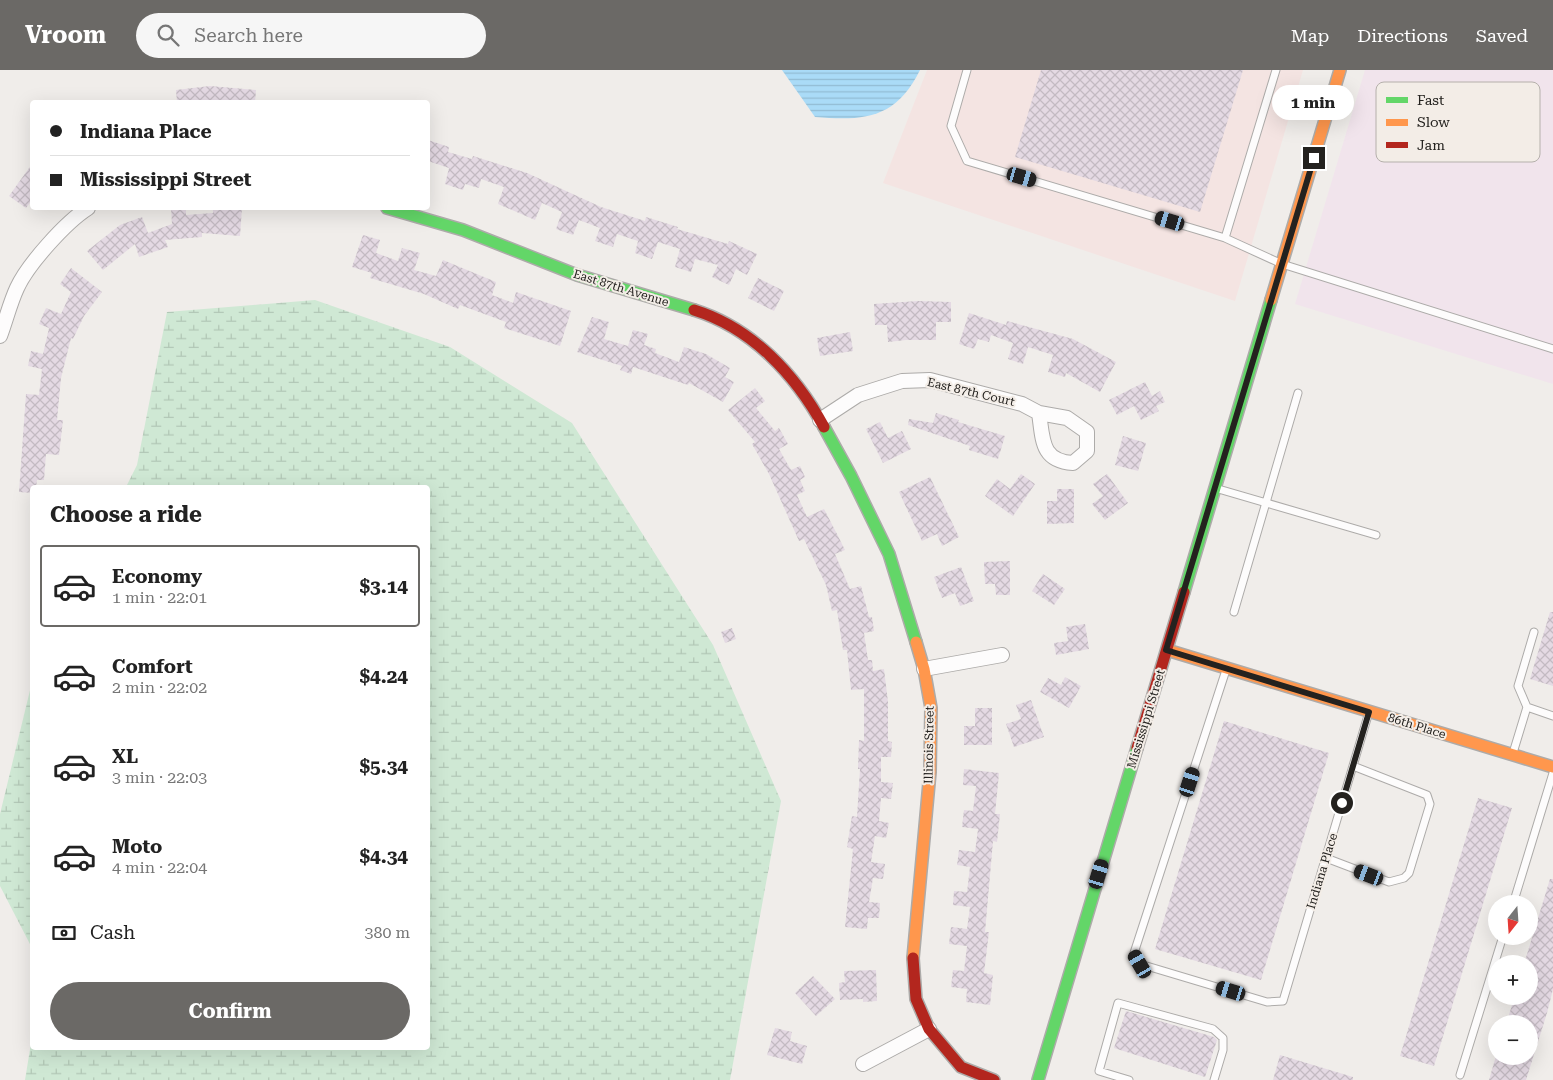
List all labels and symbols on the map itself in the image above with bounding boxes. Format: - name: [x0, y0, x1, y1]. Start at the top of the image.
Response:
- legend: [1376, 82, 1540, 162]
- callout: 1 min: [1273, 86, 1355, 121]
- text: Fast: [1417, 92, 1444, 108]
- text: Slow: [1417, 114, 1450, 130]
- text: Jam: [1417, 137, 1445, 153]
- route end: [1303, 147, 1325, 169]
- car: [1005, 166, 1038, 188]
- car: [1153, 209, 1186, 233]
- street label: East 87th Avenue: [572, 267, 671, 309]
- street label: East 87th Court: [926, 375, 1017, 409]
- street label: Mississippi Street: [1124, 667, 1168, 770]
- street label: Illinois Street: [921, 705, 937, 784]
- street label: 86th Place: [1386, 711, 1448, 742]
- car: [1178, 765, 1201, 799]
- route start: [1331, 792, 1353, 814]
- street label: Indiana Place: [1304, 831, 1340, 911]
- car: [1087, 857, 1110, 891]
- car: [1352, 863, 1385, 887]
- north arrow: [1488, 895, 1538, 945]
- car: [1126, 947, 1153, 981]
- car: [1214, 979, 1247, 1003]

